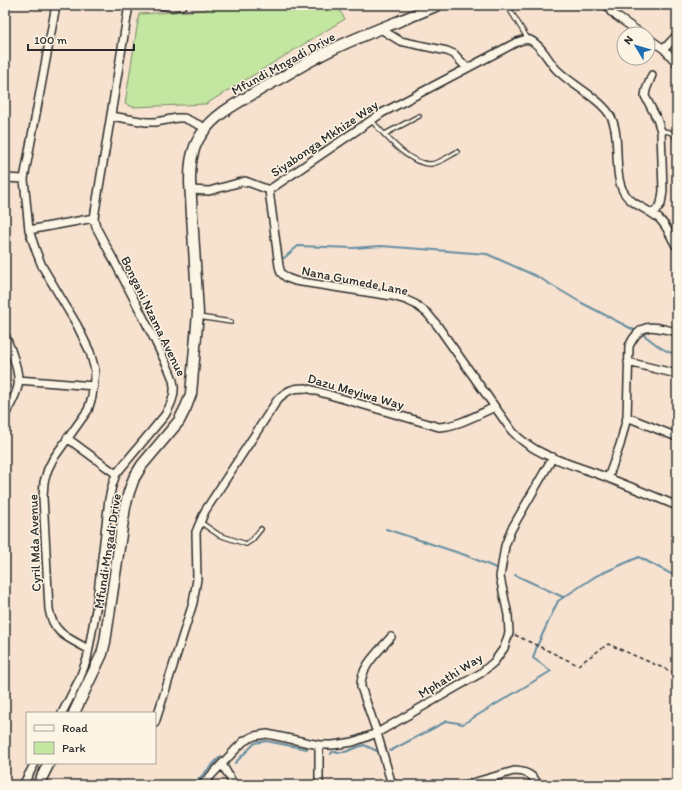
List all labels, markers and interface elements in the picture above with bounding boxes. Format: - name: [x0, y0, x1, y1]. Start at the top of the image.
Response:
- scale bar: [28, 26, 134, 52]
- north arrow: [616, 26, 656, 66]
- street label: Mfundi Mngadi Drive: [229, 29, 338, 98]
- text: 100 m: [34, 33, 67, 47]
- text: N: [621, 33, 636, 47]
- street label: Siyabonga Mkhize Way: [268, 97, 381, 180]
- street label: Bongani Nzama Avenue: [118, 254, 189, 379]
- street label: Nana Gumede Lane: [300, 263, 409, 298]
- street label: Dazu Meyiwa Way: [306, 371, 406, 412]
- street label: Mfundi Mngadi Drive: [91, 493, 124, 610]
- street label: Cyril Mda Avenue: [25, 494, 44, 592]
- street label: Mphathi Way: [416, 650, 485, 701]
- legend: [26, 712, 156, 764]
- text: Road: [62, 721, 88, 735]
- text: Park: [62, 741, 86, 755]

